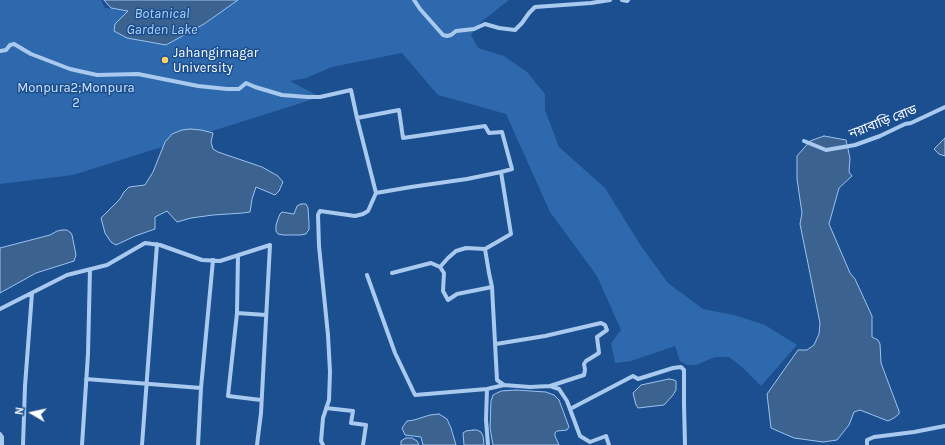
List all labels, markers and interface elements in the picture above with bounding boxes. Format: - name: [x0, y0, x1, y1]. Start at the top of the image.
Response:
- water label: Botanical Garden Lake: [126, 6, 198, 38]
- place label: Jahangirnagar University: [173, 45, 258, 76]
- marker: Jahangirnagar University: [160, 55, 170, 65]
- park label: Monpura2;Monpura 2: [17, 80, 135, 111]
- street label: নয়াবাড়ি রোড: [847, 102, 919, 142]
- north arrow: [12, 393, 52, 433]
- text: N: [13, 406, 27, 416]

